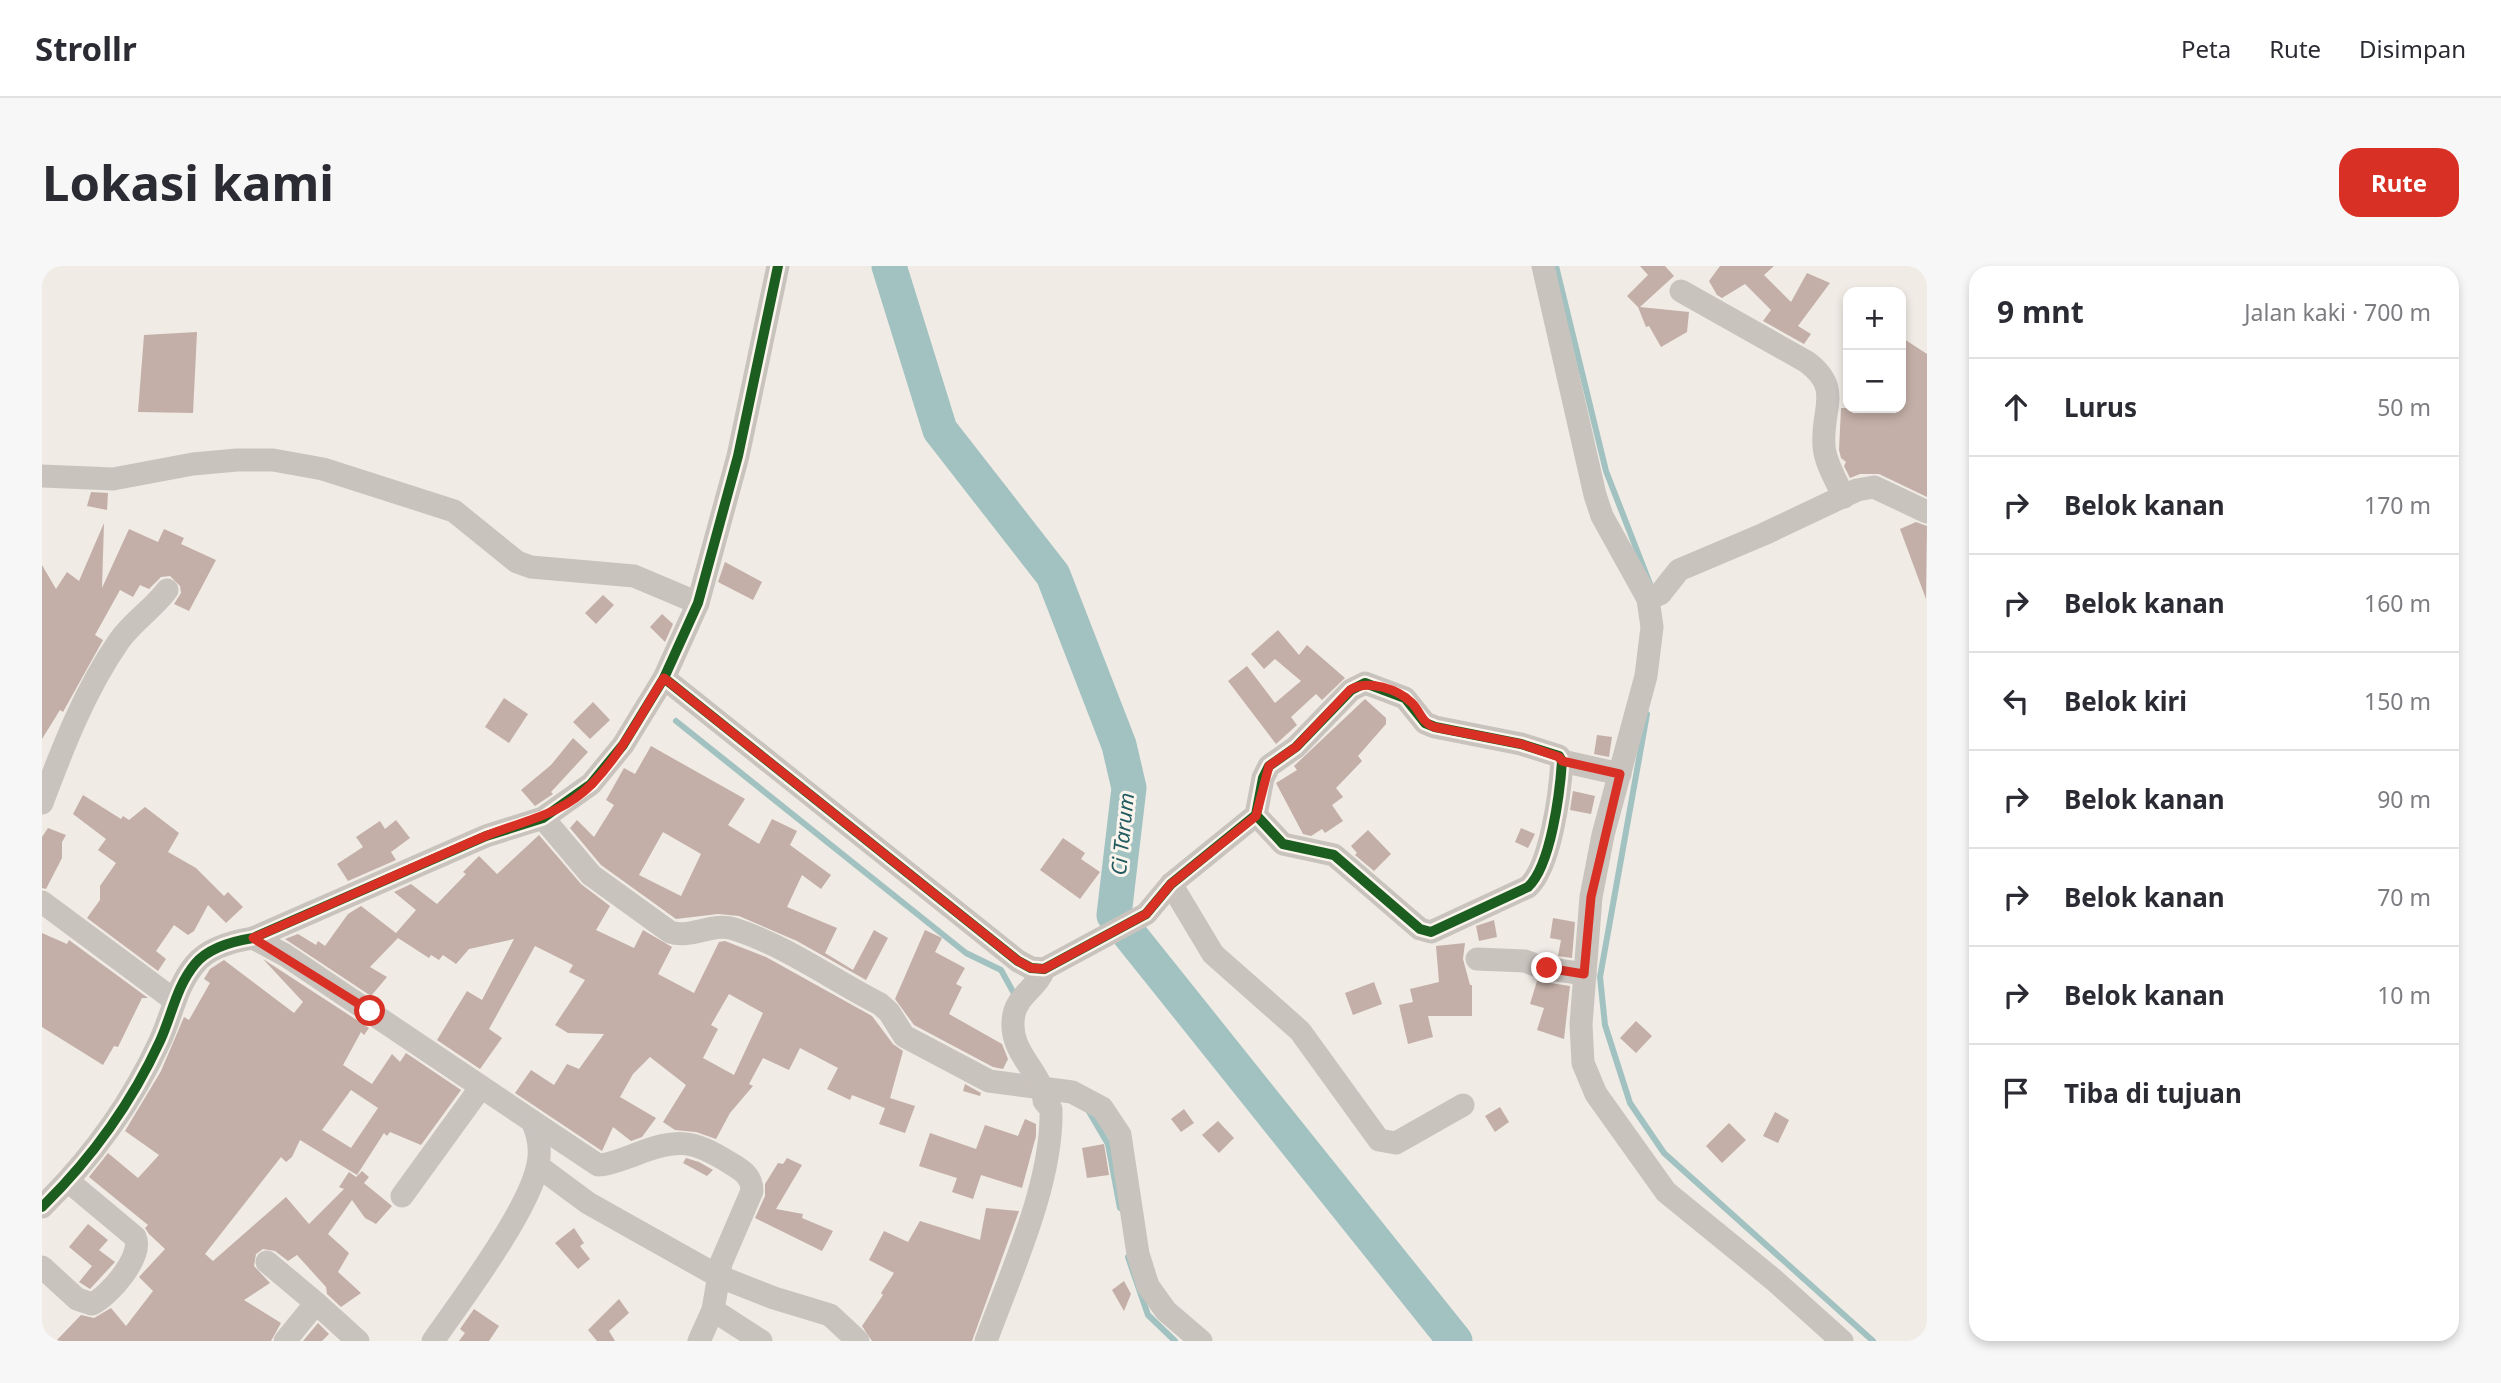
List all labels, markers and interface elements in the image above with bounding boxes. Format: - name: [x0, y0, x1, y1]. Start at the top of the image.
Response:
- text: Strollr: [35, 26, 137, 71]
- text: Peta: [2181, 32, 2231, 65]
- text: Rute: [2269, 32, 2321, 65]
- text: Disimpan: [2359, 32, 2466, 65]
- button: Rute: [2339, 148, 2459, 217]
- text: Lokasi kami: [42, 149, 334, 215]
- map controls: [1843, 287, 1906, 413]
- button: +: [1843, 287, 1906, 350]
- text: 9 mnt: [1997, 291, 2084, 332]
- text: Jalan kaki · 700 m: [2244, 296, 2431, 328]
- button: −: [1843, 350, 1906, 413]
- icon: ahead: [1997, 388, 2035, 426]
- text: Lurus: [2064, 389, 2137, 425]
- text: 50 m: [2377, 391, 2431, 423]
- icon: right: [1997, 486, 2035, 524]
- text: Belok kanan: [2064, 487, 2225, 523]
- text: 170 m: [2364, 489, 2431, 521]
- icon: right: [1997, 584, 2035, 622]
- text: Belok kanan: [2064, 585, 2225, 621]
- text: 160 m: [2364, 587, 2431, 619]
- icon: left: [1997, 682, 2035, 720]
- text: Belok kiri: [2064, 683, 2187, 719]
- text: 150 m: [2364, 685, 2431, 717]
- icon: right: [1997, 780, 2035, 818]
- text: Belok kanan: [2064, 781, 2225, 817]
- text: 90 m: [2377, 783, 2431, 815]
- water label: Ci Tarum: [1104, 791, 1140, 877]
- icon: right: [1997, 878, 2035, 916]
- text: Belok kanan: [2064, 879, 2225, 915]
- text: 70 m: [2377, 881, 2431, 913]
- route end: [1531, 952, 1562, 983]
- icon: right: [1997, 976, 2035, 1014]
- text: Belok kanan: [2064, 977, 2225, 1013]
- text: 10 m: [2377, 979, 2431, 1011]
- route start: [354, 995, 385, 1026]
- icon: arrive: [1997, 1074, 2035, 1112]
- text: Tiba di tujuan: [2064, 1075, 2242, 1111]

